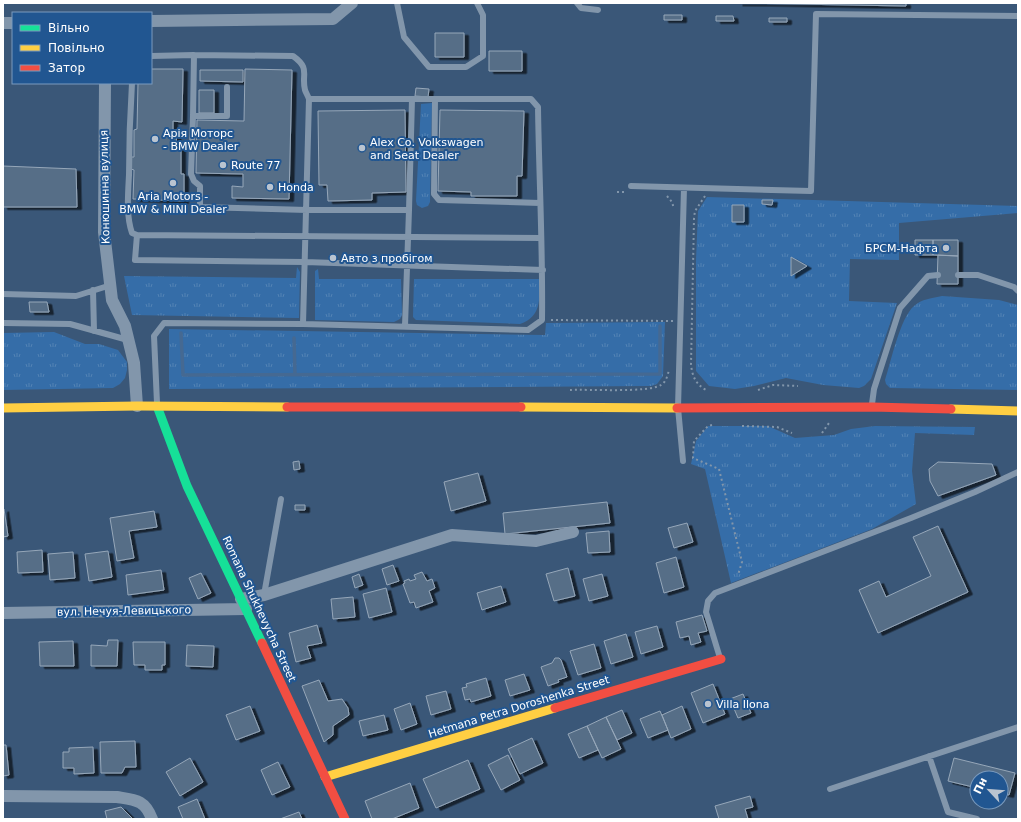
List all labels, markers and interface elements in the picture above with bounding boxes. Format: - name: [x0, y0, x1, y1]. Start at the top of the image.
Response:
- legend: [12, 12, 152, 84]
- text: Вільно: [48, 21, 90, 35]
- text: Повільно: [48, 41, 105, 55]
- text: Затор: [48, 61, 85, 75]
- place label: Арія Моторс - BMW Dealer: [163, 127, 239, 153]
- street label: Конюшинна вулиця: [98, 130, 112, 244]
- marker: Арія Моторс - BMW Dealer: [150, 134, 160, 144]
- place label: Alex Co. Volkswagen and Seat Dealer: [370, 136, 483, 162]
- marker: Alex Co. Volkswagen and Seat Dealer: [357, 143, 367, 153]
- place label: Route 77: [231, 159, 280, 172]
- marker: Route 77: [218, 160, 228, 170]
- marker: Aria Motors - BMW & MINI Dealer: [168, 178, 178, 188]
- place label: Honda: [278, 181, 314, 194]
- marker: Honda: [265, 182, 275, 192]
- place label: Aria Motors - BMW & MINI Dealer: [119, 190, 227, 216]
- place label: БРСМ-Нафта: [865, 242, 938, 255]
- marker: БРСМ-Нафта: [941, 243, 951, 253]
- place label: Авто з пробігом: [341, 252, 433, 265]
- marker: Авто з пробігом: [328, 253, 338, 263]
- street label: Romana Shukhevycha Street: [219, 534, 299, 685]
- street label: вул. Нечуя-Левицького: [57, 603, 191, 619]
- street label: Hetmana Petra Doroshenka Street: [427, 673, 612, 741]
- place label: Villa Ilona: [716, 698, 769, 711]
- marker: Villa Ilona: [703, 699, 713, 709]
- north arrow: [969, 770, 1009, 810]
- text: Пн: [971, 775, 990, 796]

